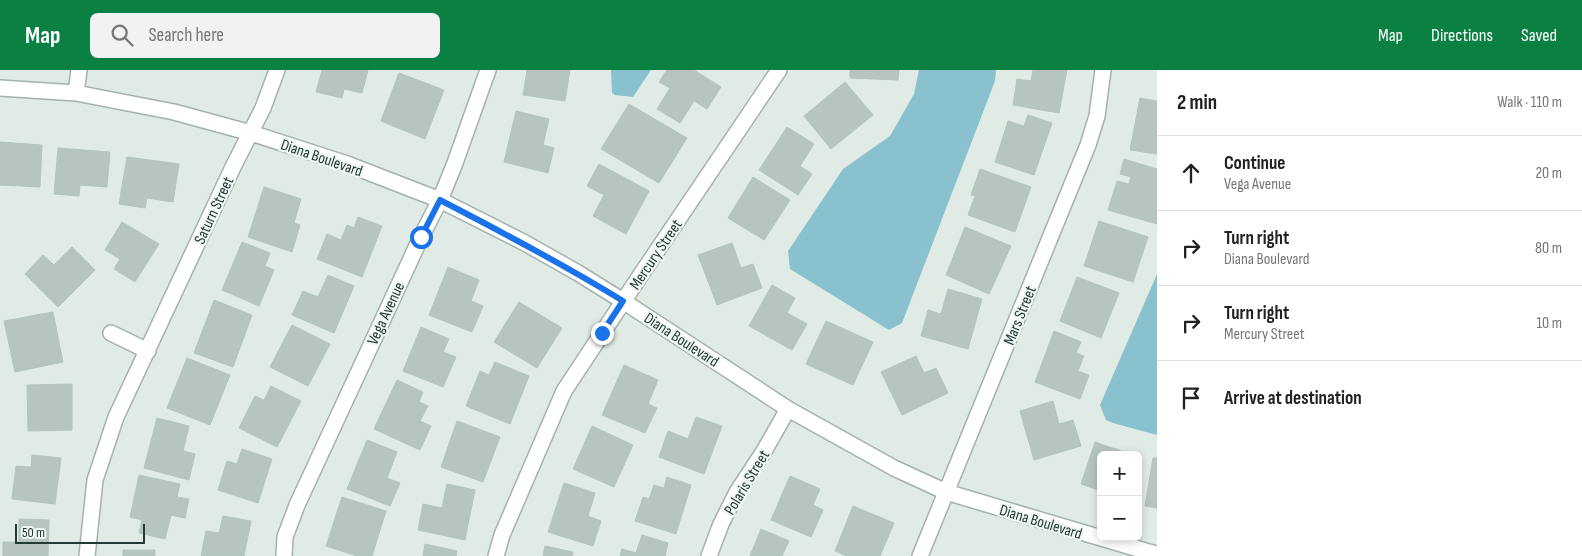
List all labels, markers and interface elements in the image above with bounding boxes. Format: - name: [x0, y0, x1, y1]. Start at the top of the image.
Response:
- search box: [90, 13, 440, 58]
- text: Map: [25, 21, 60, 50]
- icon: search: [108, 21, 136, 49]
- text: Search here: [148, 24, 224, 47]
- text: Map: [1378, 25, 1403, 46]
- text: Directions: [1431, 25, 1493, 46]
- text: Saved: [1521, 25, 1557, 46]
- text: 2 min: [1177, 90, 1217, 115]
- text: Walk · 110 m: [1497, 93, 1562, 112]
- street label: Diana Boulevard: [278, 136, 365, 181]
- text: Continue: [1224, 152, 1285, 175]
- icon: ahead: [1177, 159, 1205, 187]
- text: 20 m: [1535, 164, 1562, 183]
- street label: Saturn Street: [190, 174, 238, 247]
- text: Vega Avenue: [1224, 175, 1291, 194]
- street label: Mercury Street: [626, 216, 687, 294]
- route start: [410, 226, 433, 249]
- text: Turn right: [1224, 227, 1289, 250]
- icon: right: [1177, 234, 1205, 262]
- text: 80 m: [1535, 239, 1562, 258]
- text: Diana Boulevard: [1224, 250, 1309, 269]
- street label: Vega Avenue: [364, 279, 409, 348]
- street label: Mars Street: [1000, 283, 1041, 348]
- text: Turn right: [1224, 302, 1289, 325]
- street label: Diana Boulevard: [640, 309, 722, 371]
- icon: right: [1177, 309, 1205, 337]
- text: 10 m: [1536, 314, 1562, 333]
- route end: [591, 322, 614, 345]
- text: Mercury Street: [1224, 325, 1305, 344]
- icon: arrive: [1177, 384, 1205, 412]
- text: Arrive at destination: [1224, 387, 1362, 410]
- street label: Polaris Street: [721, 447, 774, 519]
- map controls: [1097, 451, 1142, 541]
- button: +: [1097, 451, 1142, 496]
- button: −: [1097, 496, 1142, 541]
- street label: Diana Boulevard: [997, 501, 1084, 544]
- scale bar: [15, 521, 145, 544]
- text: 50 m: [22, 524, 45, 541]

